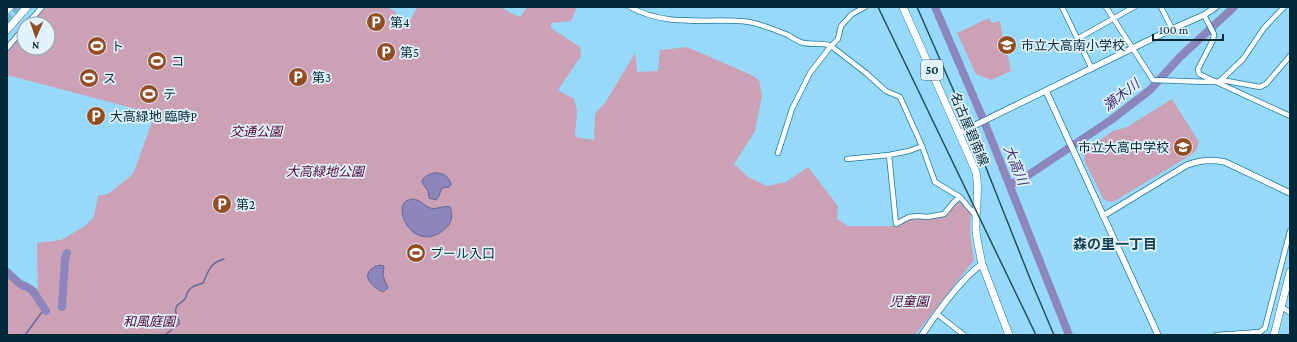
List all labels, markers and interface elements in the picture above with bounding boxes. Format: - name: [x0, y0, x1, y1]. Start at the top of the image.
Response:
- parking icon: 第4: [365, 11, 387, 33]
- place label: 第4: [390, 15, 410, 30]
- north arrow: [16, 16, 56, 56]
- scale bar: [1153, 16, 1223, 42]
- text: 100 m: [1159, 23, 1189, 37]
- school or university icon: 市立大高南小学校: [996, 34, 1018, 56]
- sports icon: ト: [86, 35, 108, 57]
- place label: 市立大高南小学校: [1021, 38, 1125, 53]
- place label: ト: [111, 39, 124, 54]
- text: N: [31, 40, 40, 52]
- parking icon: 第5: [375, 41, 397, 63]
- place label: 第5: [400, 45, 419, 60]
- sports icon: コ: [146, 50, 168, 72]
- place label: コ: [171, 54, 184, 69]
- road number: 50: [921, 60, 943, 80]
- parking icon: 第3: [287, 66, 309, 88]
- sports icon: ス: [78, 67, 100, 89]
- place label: 第3: [312, 70, 331, 85]
- place label: ス: [103, 71, 116, 86]
- water label: 瀬木川: [1100, 75, 1144, 114]
- sports icon: テ: [138, 83, 160, 105]
- place label: テ: [163, 87, 176, 102]
- street label: 名古屋碧南線: [947, 90, 992, 168]
- parking icon: 大高緑地 臨時P: [85, 105, 107, 127]
- place label: 大高緑地 臨時P: [110, 109, 197, 124]
- park label: 交通公園: [230, 124, 284, 139]
- school or university icon: 市立大高中学校: [1172, 136, 1194, 158]
- place label: 市立大高中学校: [1078, 140, 1169, 155]
- water label: 大高川: [1001, 143, 1032, 189]
- park label: 大高緑地公園: [286, 164, 366, 179]
- parking icon: 第2: [211, 193, 233, 215]
- place label: 第2: [236, 197, 255, 212]
- district label: 森の里一丁目: [1073, 236, 1157, 252]
- sports icon: プール入口: [405, 242, 427, 264]
- place label: プール入口: [430, 246, 495, 261]
- park label: 児童園: [889, 294, 930, 309]
- park label: 和風庭園: [123, 314, 177, 329]

